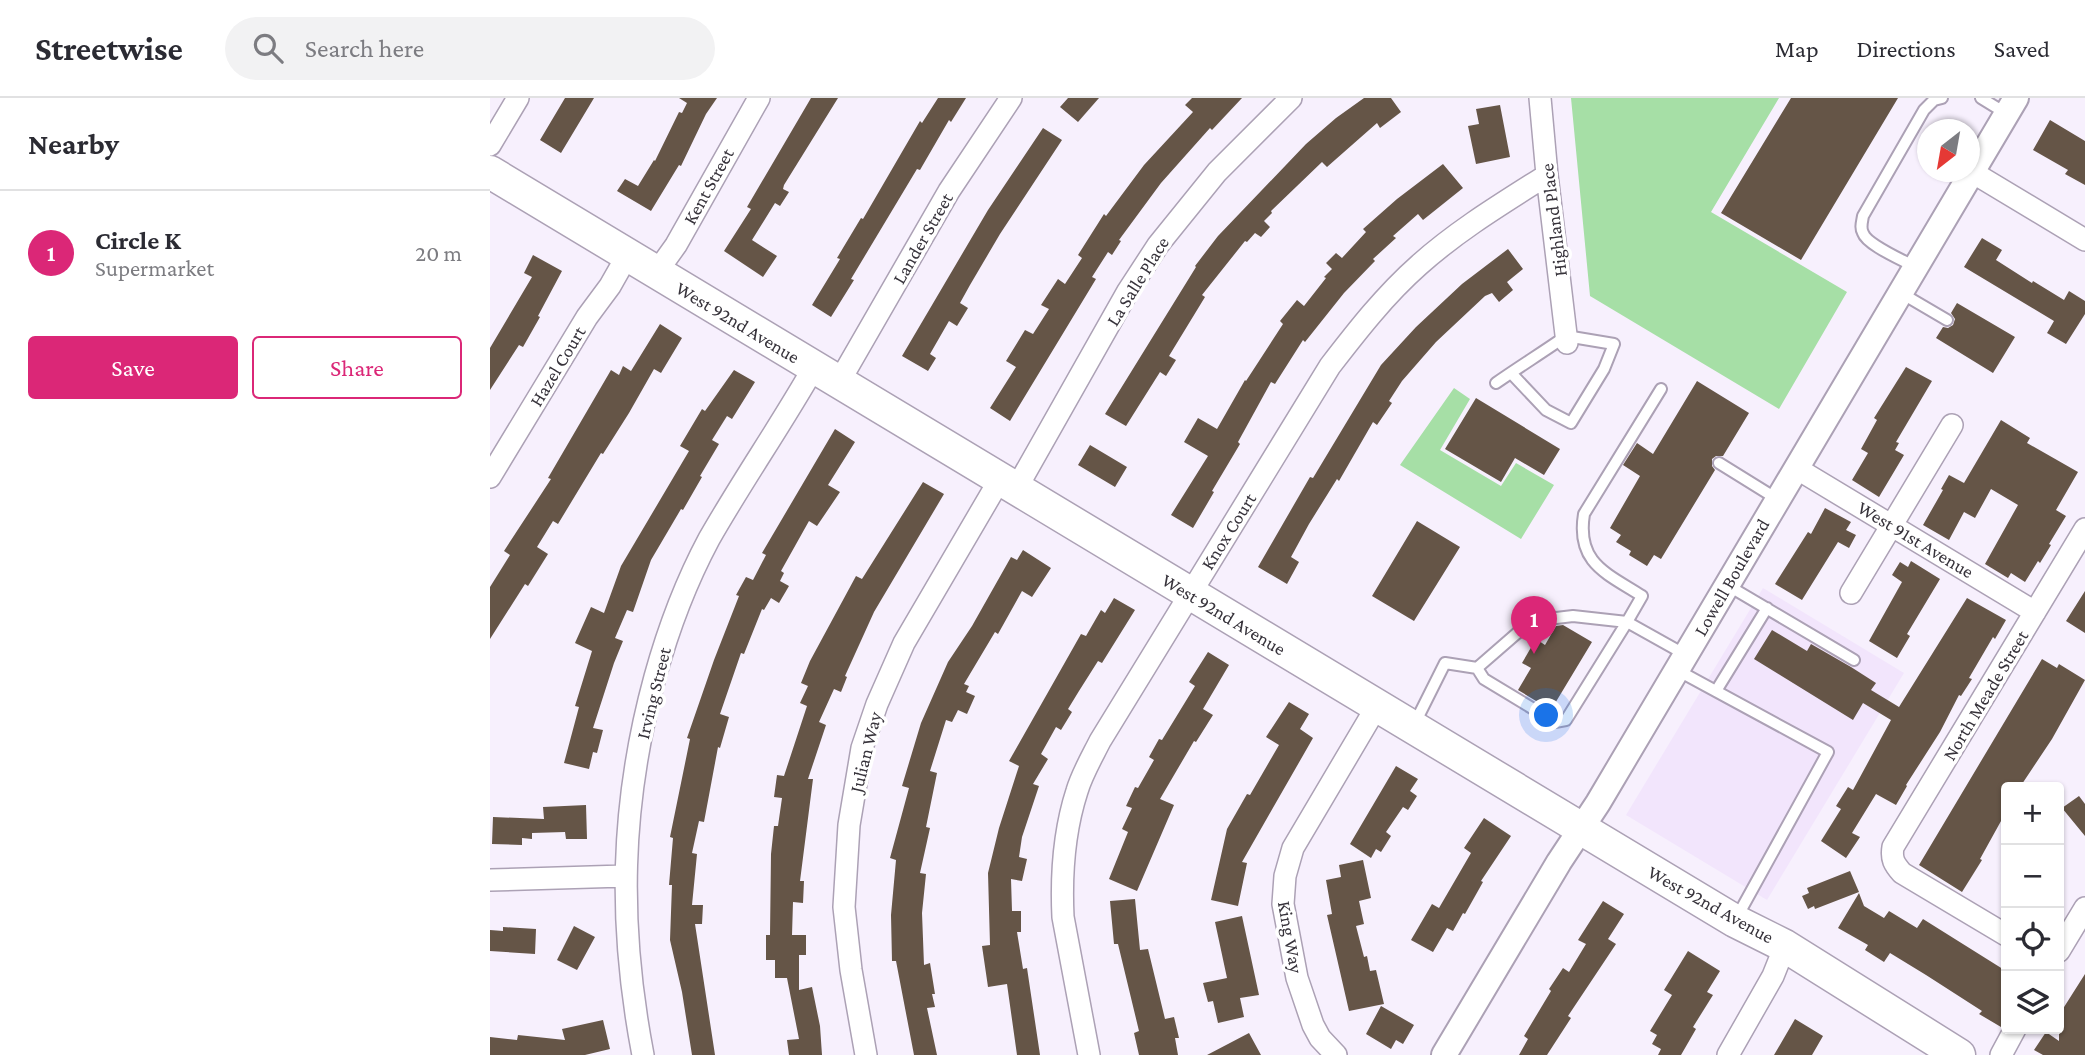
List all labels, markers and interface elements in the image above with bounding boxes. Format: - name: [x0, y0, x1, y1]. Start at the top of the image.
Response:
- search box: [225, 17, 715, 80]
- icon: search: [249, 29, 287, 67]
- text: Streetwise: [35, 30, 183, 67]
- text: Search here: [305, 34, 424, 63]
- text: Map: [1775, 35, 1819, 62]
- text: Directions: [1857, 35, 1956, 62]
- text: Saved: [1994, 35, 2050, 62]
- north arrow: [1917, 119, 1980, 182]
- text: Nearby: [28, 127, 119, 160]
- street label: Kent Street: [679, 144, 738, 228]
- street label: Highland Place: [1536, 162, 1571, 278]
- street label: Lander Street: [888, 188, 957, 288]
- text: Circle K: [95, 226, 181, 255]
- street label: La Salle Place: [1102, 233, 1173, 330]
- text: 1: [47, 240, 55, 266]
- text: 20 m: [415, 240, 462, 266]
- text: Supermarket: [95, 255, 214, 281]
- street label: West 92nd Avenue: [672, 277, 803, 368]
- street label: Hazel Court: [525, 322, 590, 410]
- button: Save: [28, 336, 238, 399]
- button: Share: [252, 336, 462, 399]
- street label: Knox Court: [1197, 488, 1261, 573]
- street label: West 91st Avenue: [1854, 497, 1978, 582]
- street label: Lowell Boulevard: [1689, 515, 1773, 639]
- street label: West 92nd Avenue: [1158, 569, 1289, 660]
- pin: 1: [1511, 596, 1557, 654]
- street label: North Meade Street: [1938, 626, 2033, 764]
- street label: Irving Street: [632, 644, 675, 741]
- your location: [1529, 698, 1563, 732]
- street label: Julian Way: [845, 709, 886, 797]
- map controls: [2001, 782, 2064, 1034]
- button: +: [2001, 782, 2064, 845]
- button: −: [2001, 845, 2064, 908]
- street label: West 92nd Avenue: [1644, 861, 1777, 948]
- street label: King Way: [1274, 899, 1307, 975]
- button: locate: [2001, 908, 2064, 971]
- button: layers: [2001, 971, 2064, 1034]

